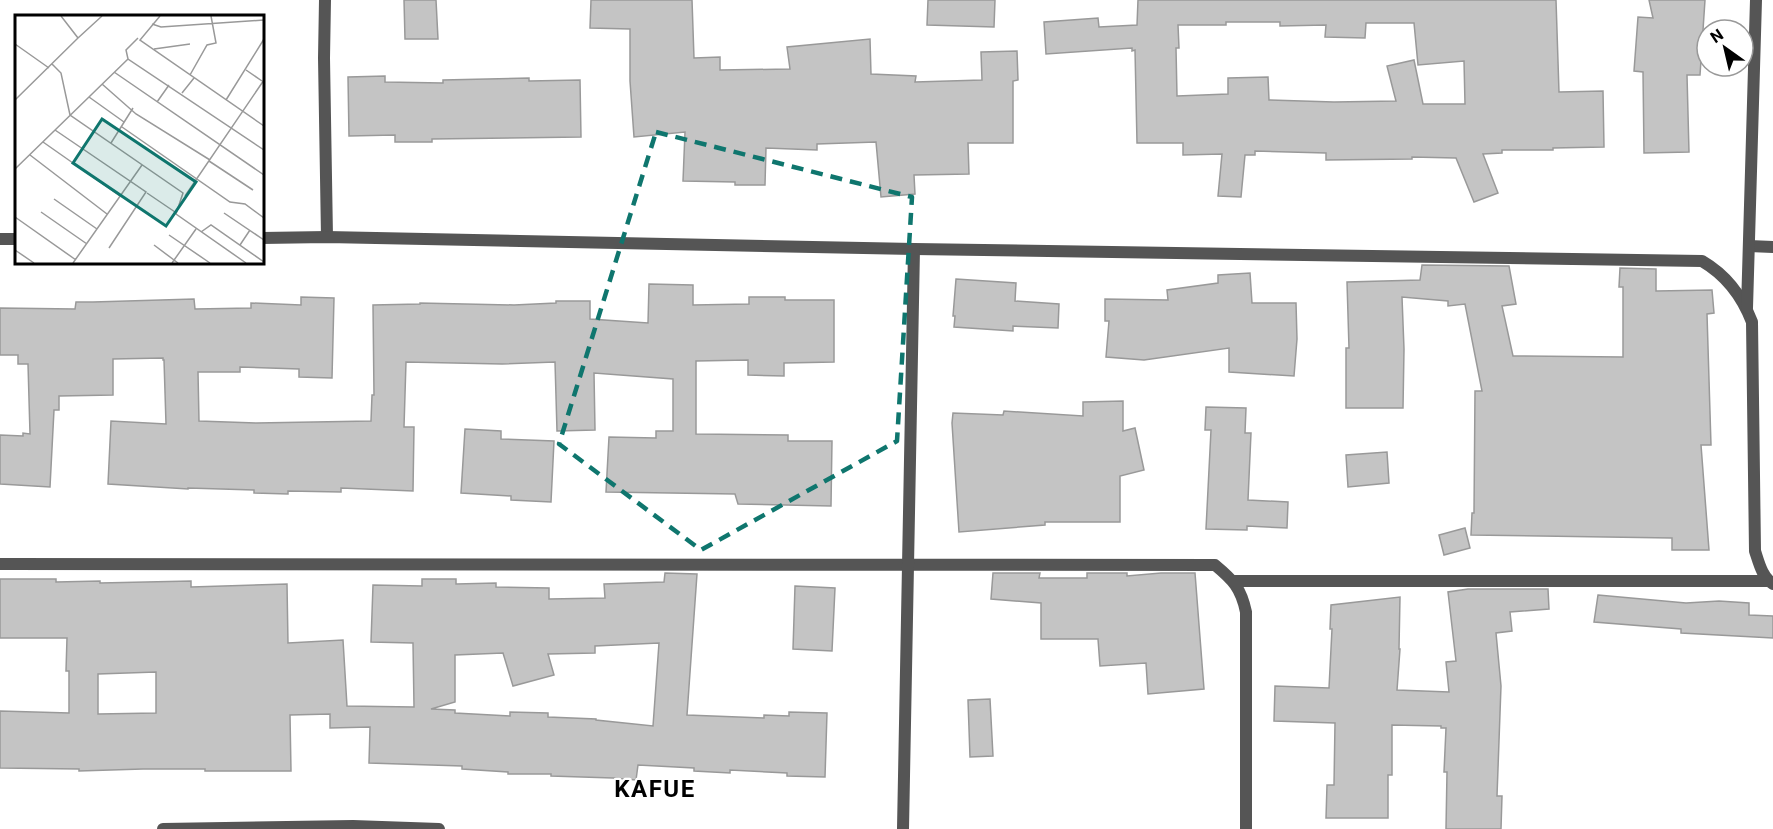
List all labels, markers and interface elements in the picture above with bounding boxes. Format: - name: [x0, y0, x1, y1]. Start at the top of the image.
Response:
- inset map: [15, 15, 264, 264]
- north arrow: [1695, 18, 1755, 78]
- text: N: [1707, 25, 1727, 47]
- district label: KAFUE: [614, 775, 696, 803]

